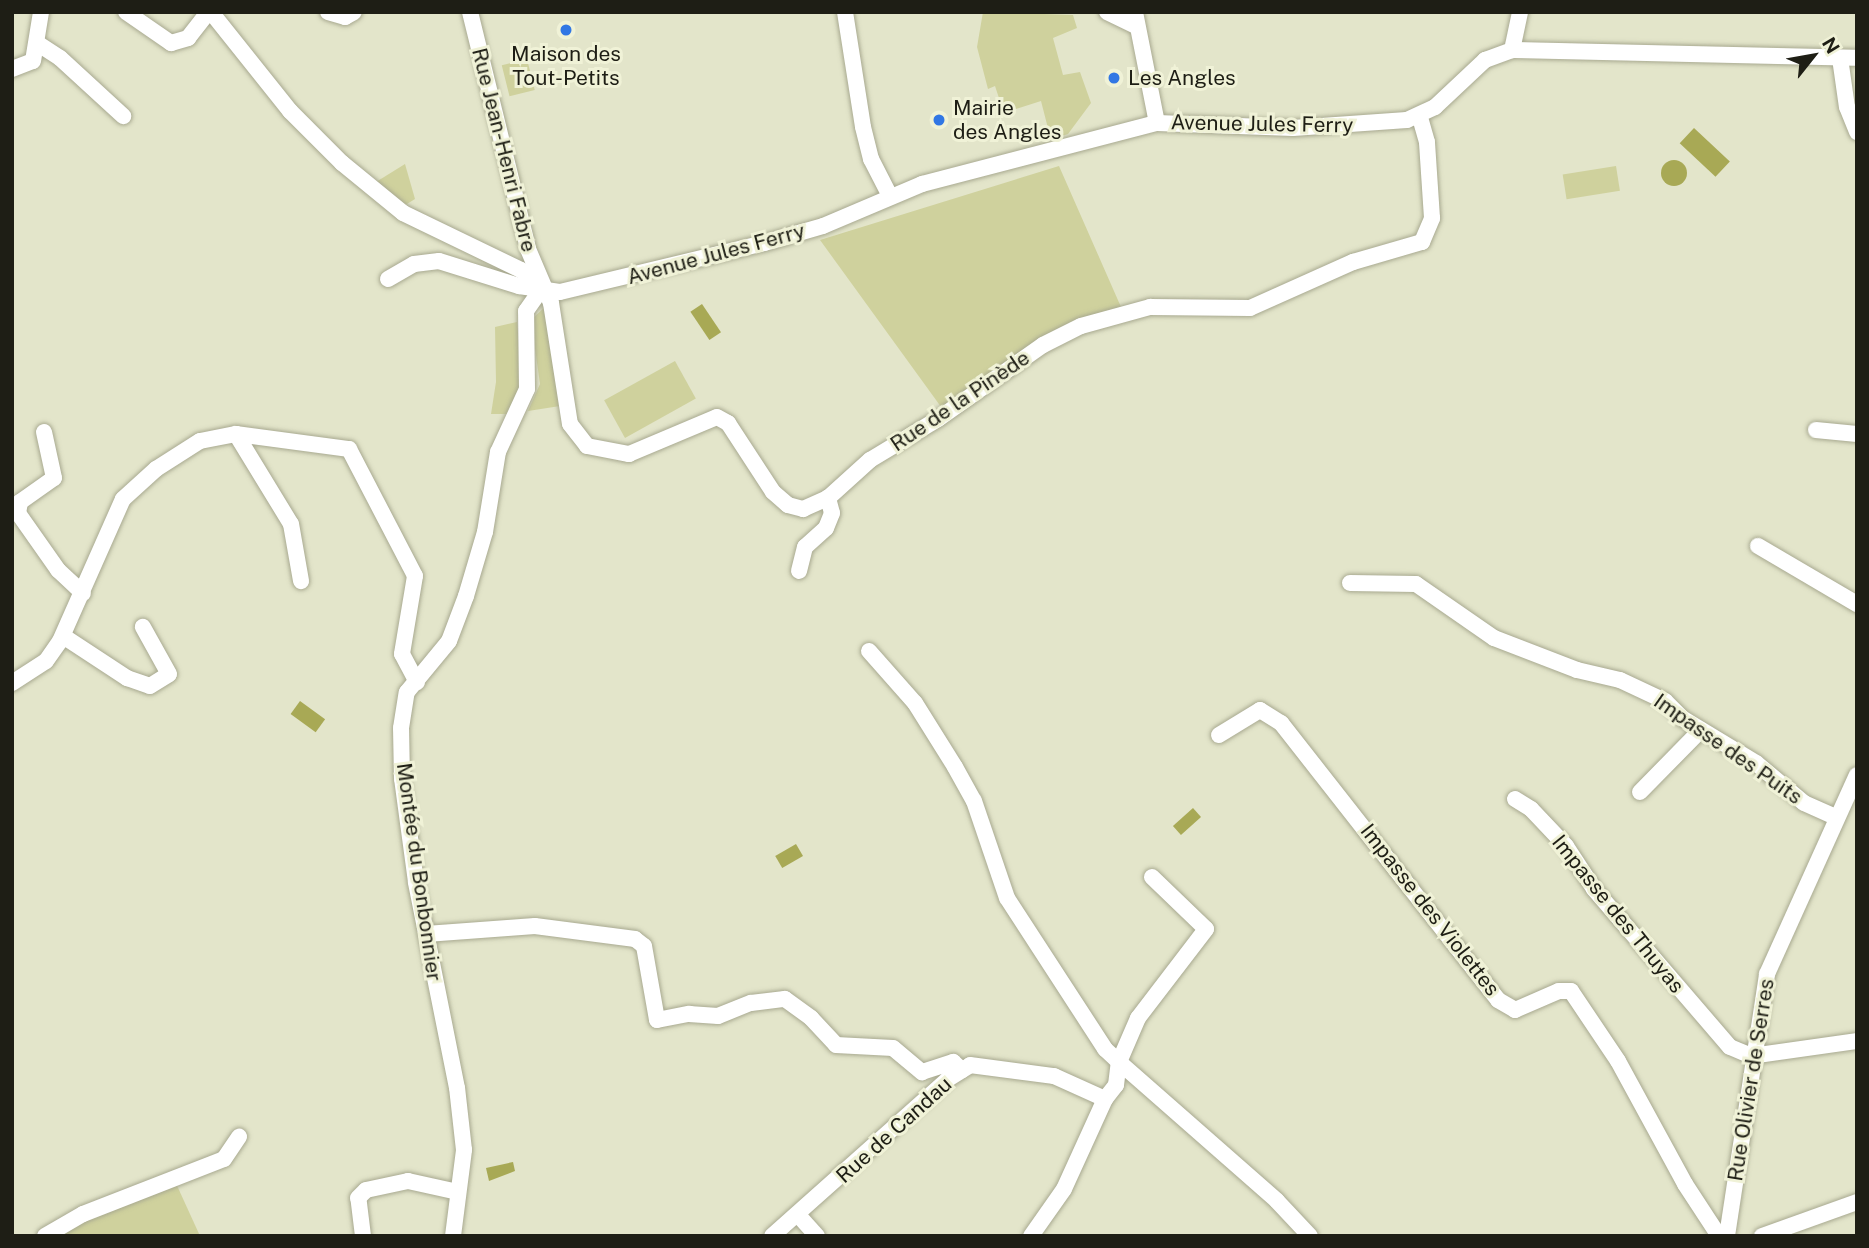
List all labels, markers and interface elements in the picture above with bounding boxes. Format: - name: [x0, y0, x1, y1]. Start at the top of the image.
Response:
- north arrow: [1778, 21, 1848, 91]
- marker: Maison des Tout-Petits: [558, 22, 574, 38]
- text: N: [1818, 33, 1844, 57]
- place label: Maison des Tout-Petits: [511, 41, 621, 91]
- street label: Rue Jean-Henri Fabre: [466, 45, 542, 255]
- place label: Les Angles: [1128, 65, 1236, 91]
- marker: Les Angles: [1106, 70, 1122, 86]
- place label: Mairie des Angles: [953, 95, 1061, 145]
- street label: Avenue Jules Ferry: [1170, 110, 1354, 138]
- marker: Mairie des Angles: [931, 112, 947, 128]
- street label: Avenue Jules Ferry: [624, 218, 808, 290]
- street label: Rue de la Pinède: [885, 345, 1035, 457]
- street label: Impasse des Puits: [1649, 688, 1807, 810]
- street label: Montée du Bonbonnier: [391, 761, 447, 983]
- street label: Impasse des Violettes: [1355, 819, 1505, 1001]
- street label: Impasse des Thuyas: [1546, 830, 1690, 998]
- street label: Rue Olivier de Serres: [1723, 977, 1779, 1183]
- street label: Rue de Candau: [831, 1071, 957, 1189]

